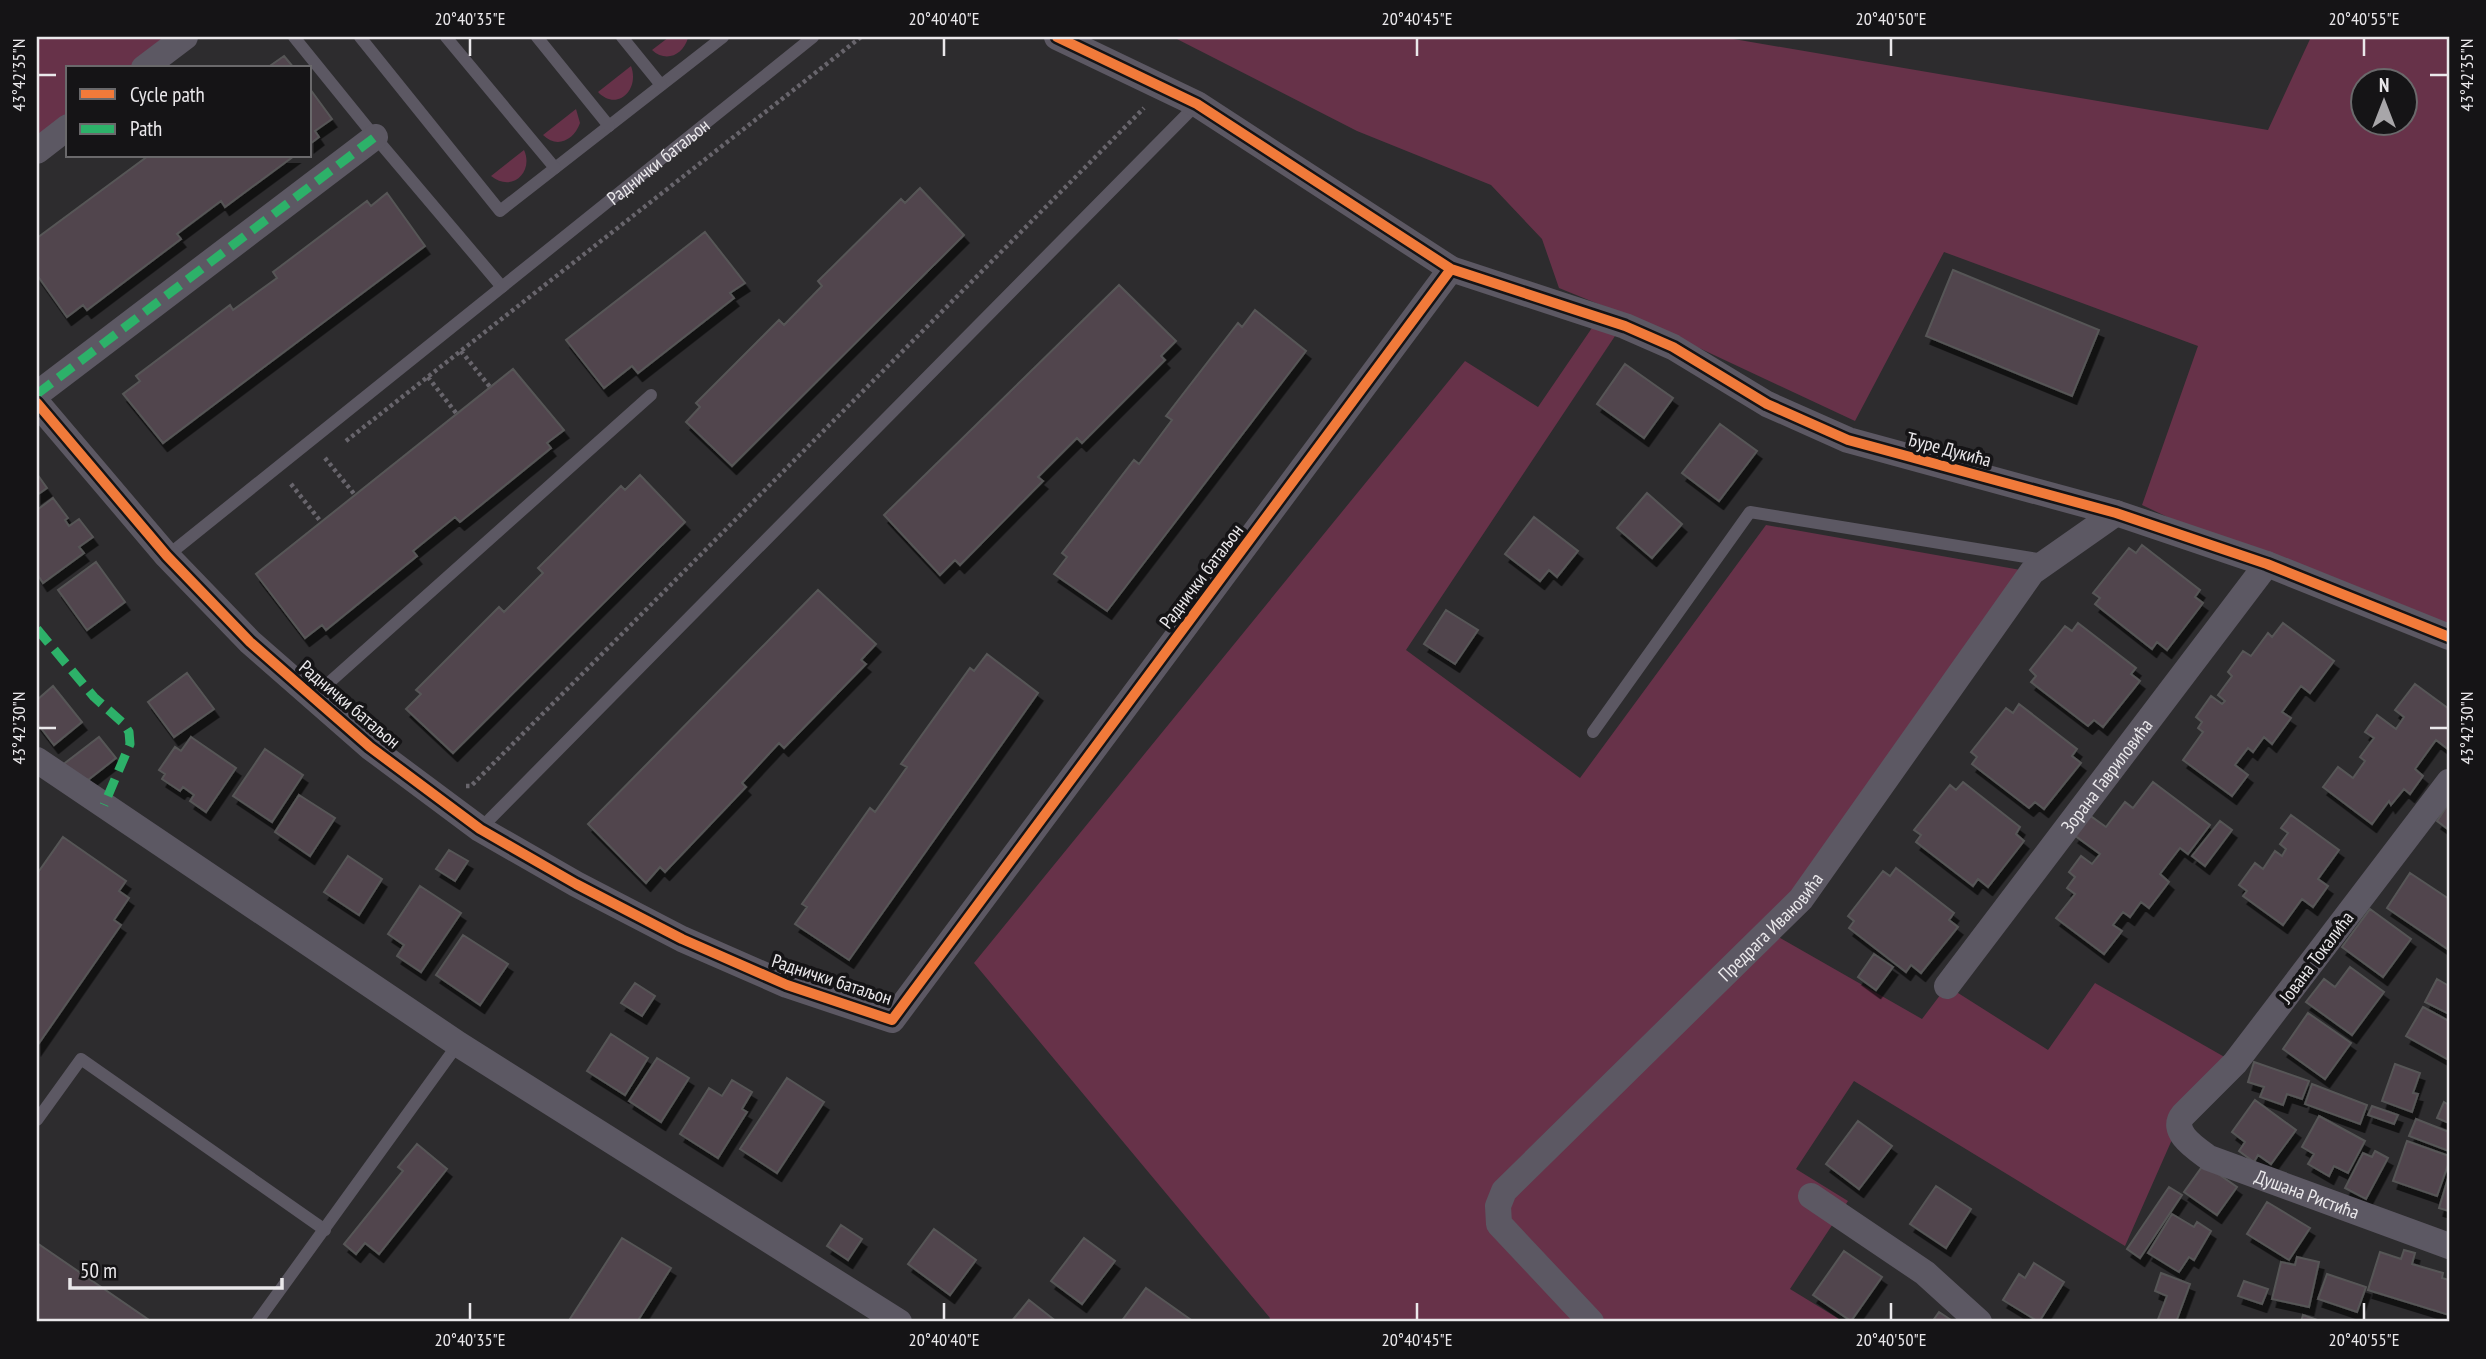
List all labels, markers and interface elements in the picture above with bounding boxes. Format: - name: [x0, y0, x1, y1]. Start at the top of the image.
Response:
- text: 20°40'35"E: [435, 7, 505, 30]
- text: 20°40'40"E: [909, 7, 979, 30]
- text: 20°40'45"E: [1382, 7, 1452, 30]
- text: 20°40'50"E: [1856, 7, 1926, 30]
- text: 20°40'55"E: [2329, 7, 2399, 30]
- text: 43°42'35"N: [7, 39, 30, 111]
- text: 43°42'35"N: [2455, 39, 2478, 111]
- legend: [66, 66, 312, 158]
- north arrow: [2350, 66, 2420, 136]
- text: N: [2379, 73, 2389, 97]
- text: Cycle path: [130, 81, 205, 108]
- street label: Раднички батаљон: [602, 113, 714, 210]
- text: Path: [130, 115, 162, 142]
- street label: Ђуре Дукића: [1904, 426, 1994, 472]
- street label: Раднички батаљон: [1154, 519, 1248, 633]
- street label: Раднички батаљон: [294, 655, 406, 753]
- text: 43°42'30"N: [7, 692, 30, 764]
- text: 43°42'30"N: [2455, 692, 2478, 764]
- street label: Зорана Гавриловића: [2056, 714, 2158, 838]
- street label: Предрага Ивановића: [1713, 868, 1828, 986]
- street label: Јована Токалића: [2273, 906, 2358, 1009]
- street label: Раднички батаљон: [769, 948, 895, 1010]
- street label: Душана Ристића: [2252, 1164, 2363, 1224]
- scale bar: [70, 1247, 282, 1291]
- text: 50 m: [80, 1257, 117, 1284]
- text: 20°40'35"E: [435, 1328, 505, 1351]
- text: 20°40'40"E: [909, 1328, 979, 1351]
- text: 20°40'45"E: [1382, 1328, 1452, 1351]
- text: 20°40'50"E: [1856, 1328, 1926, 1351]
- text: 20°40'55"E: [2329, 1328, 2399, 1351]

